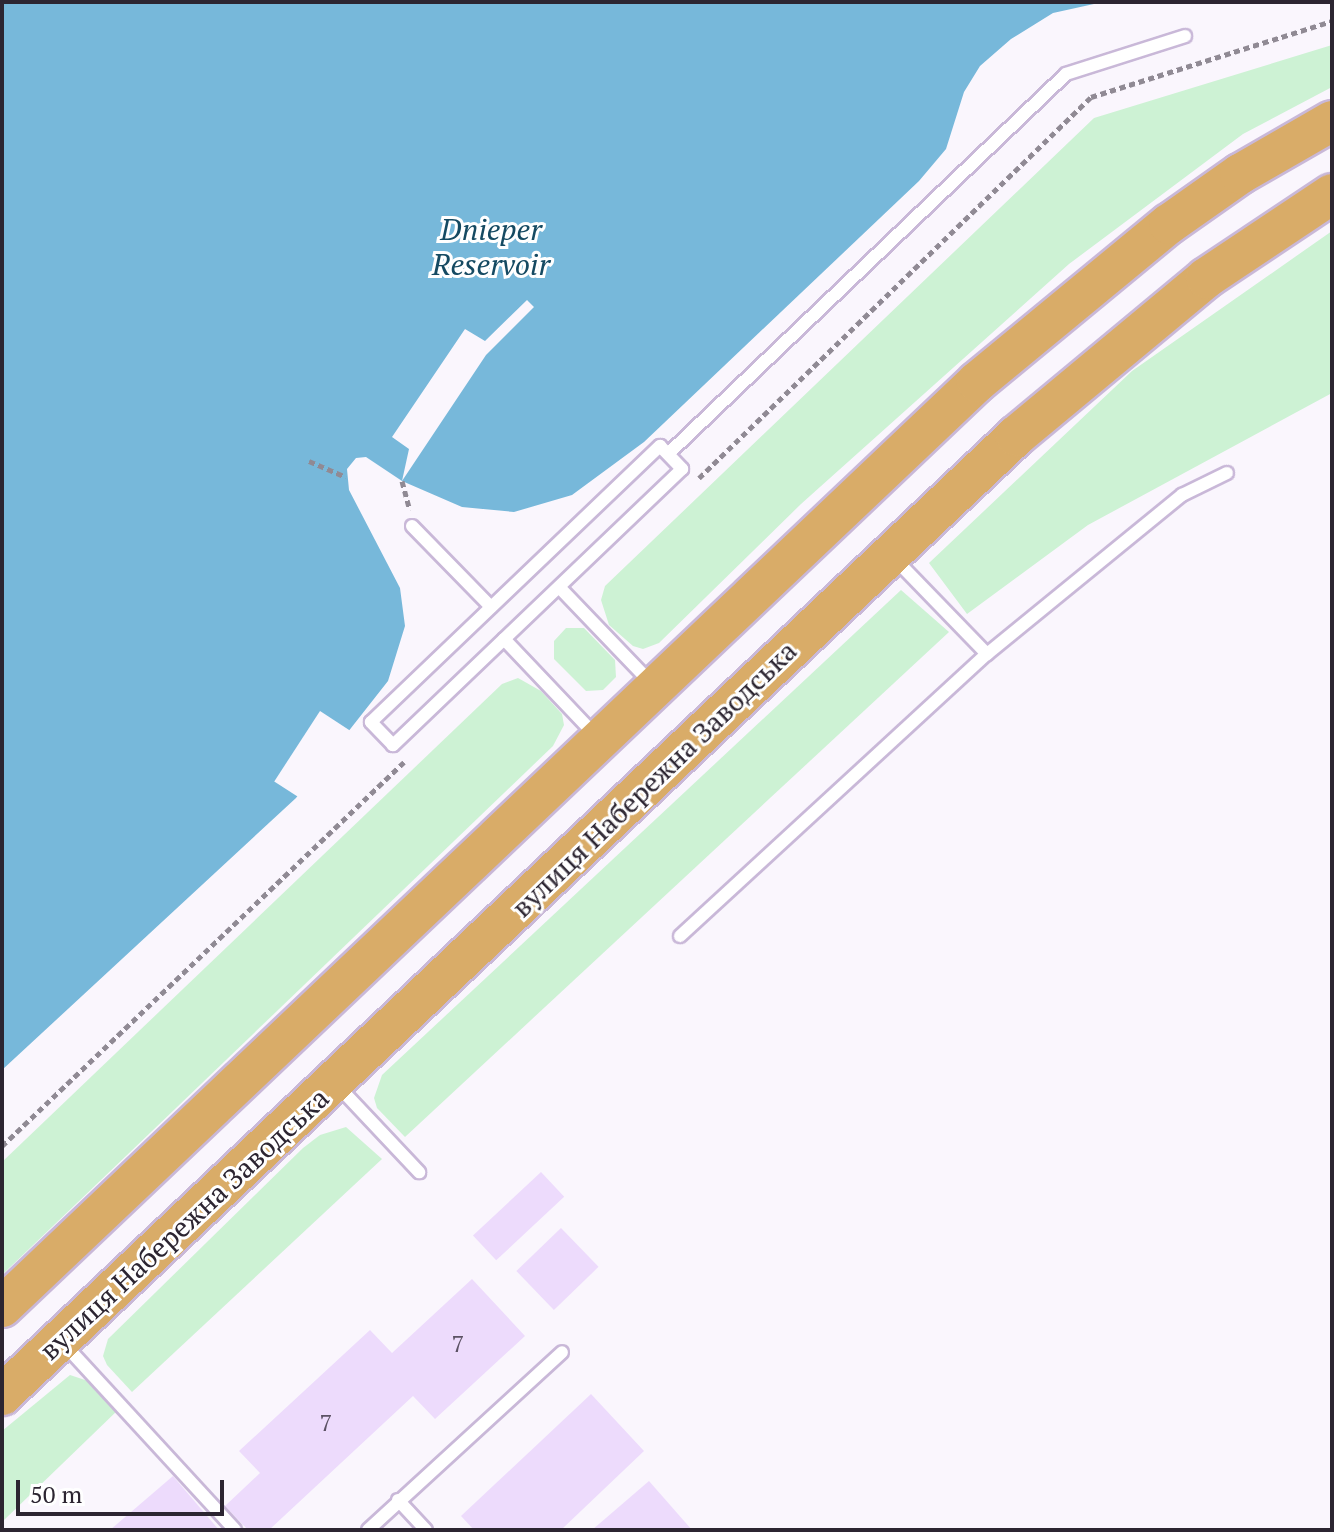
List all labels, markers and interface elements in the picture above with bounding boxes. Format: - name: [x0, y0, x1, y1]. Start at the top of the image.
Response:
- water label: Dnieper Reservoir: [432, 211, 550, 282]
- street label: вулиця Набережна Заводська: [505, 634, 803, 924]
- street label: вулиця Набережна Заводська: [33, 1081, 335, 1367]
- house number: 7: [452, 1330, 464, 1358]
- house number: 7: [320, 1409, 332, 1437]
- scale bar: [20, 1464, 228, 1514]
- text: 50 m: [30, 1478, 82, 1510]

